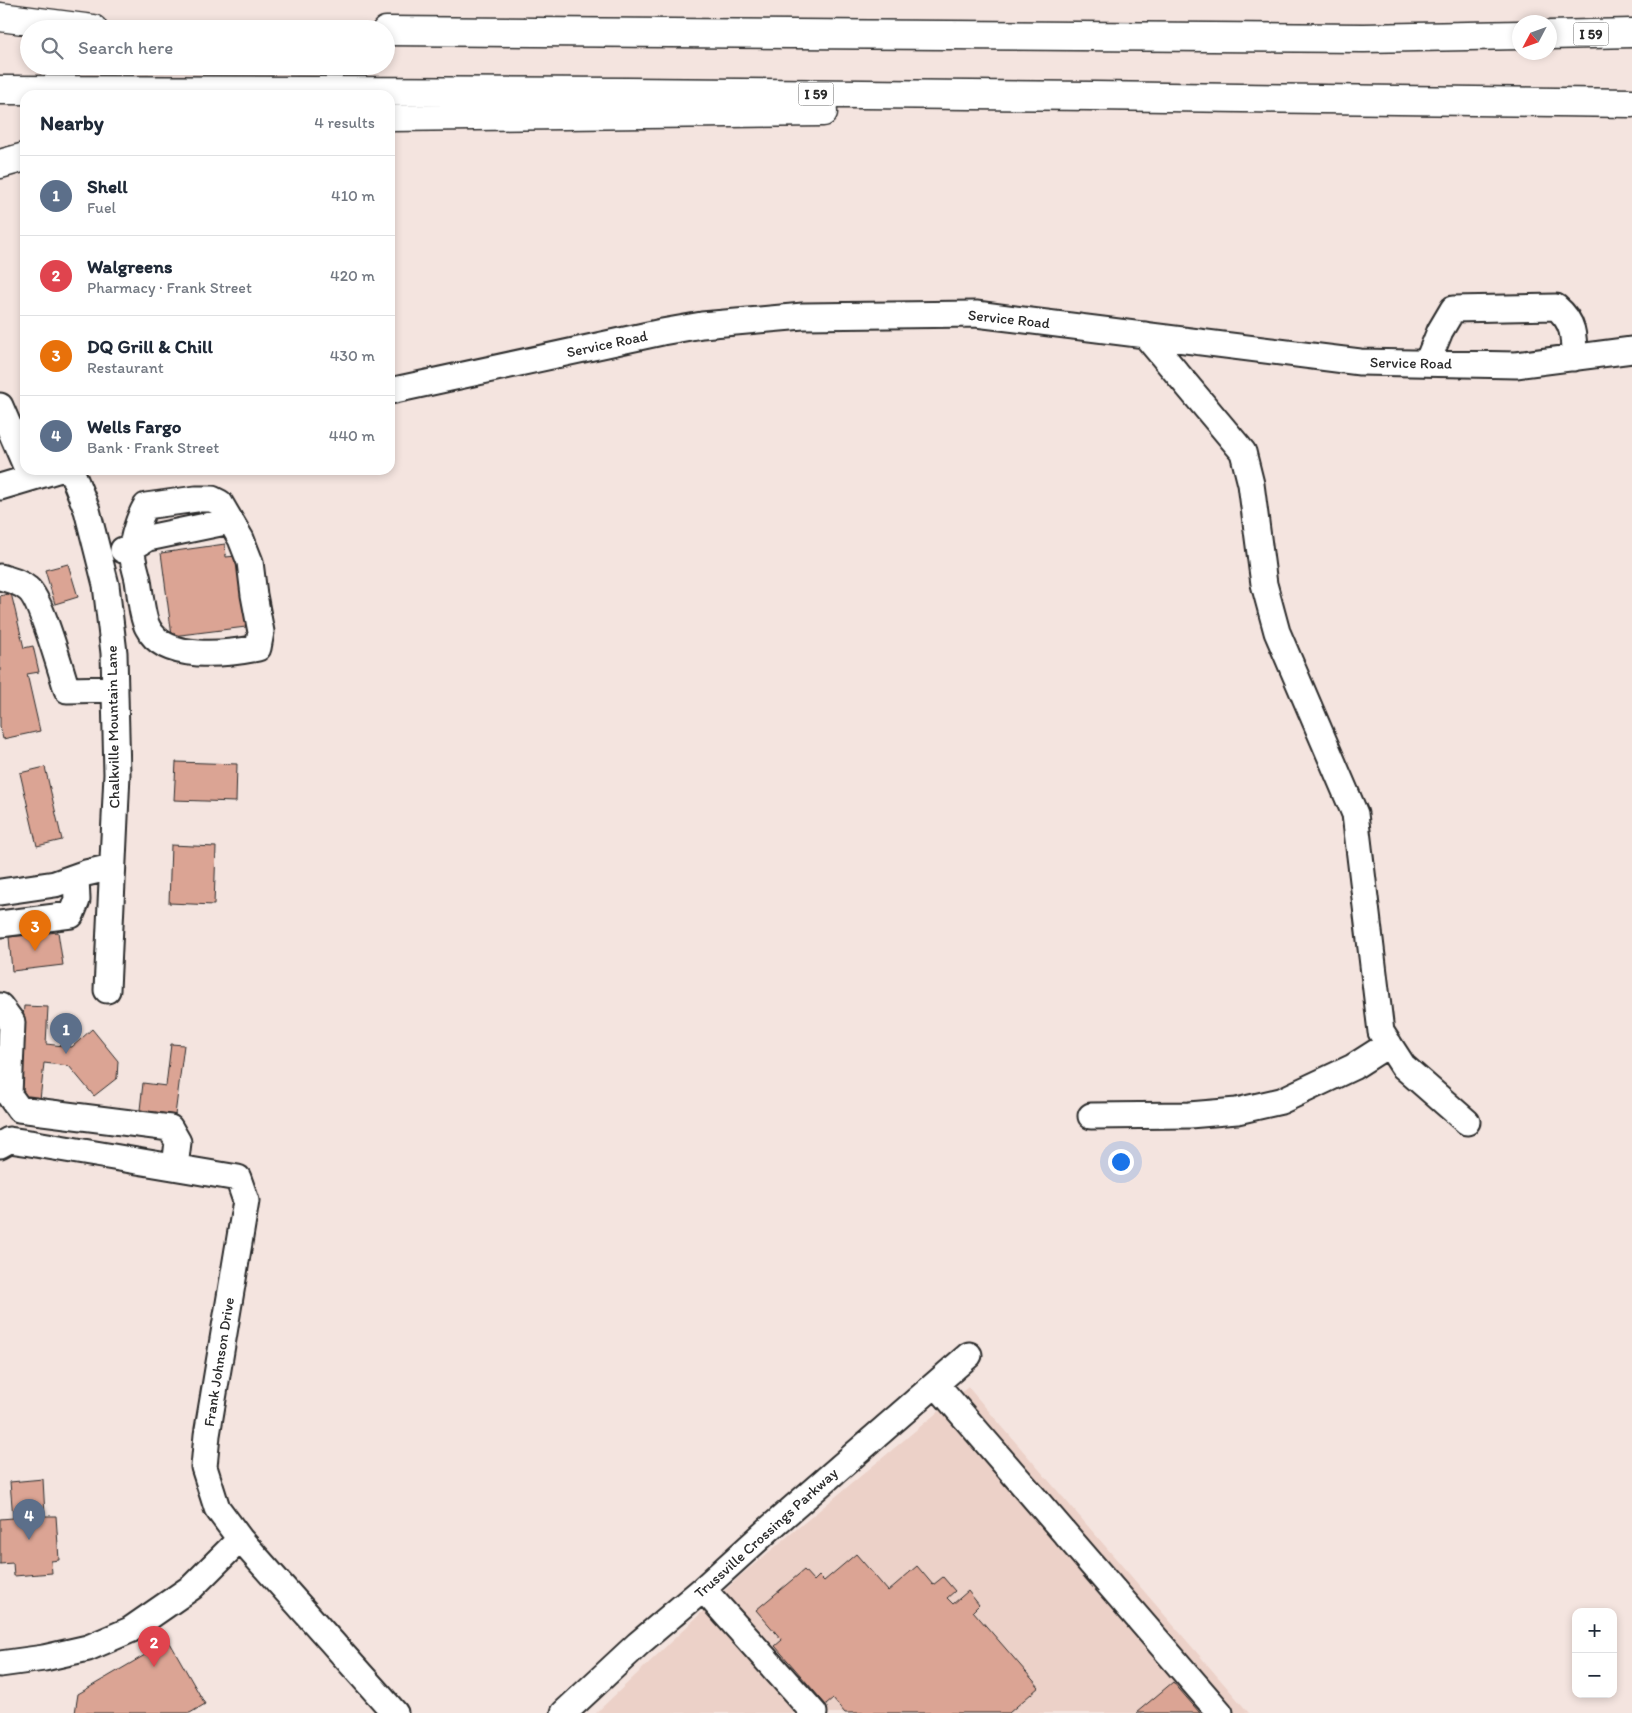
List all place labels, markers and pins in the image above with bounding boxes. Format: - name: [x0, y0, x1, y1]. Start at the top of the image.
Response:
- pin: 3: [19, 910, 51, 951]
- pin: 1: [50, 1013, 82, 1054]
- pin: 4: [13, 1499, 45, 1540]
- pin: 2: [138, 1626, 170, 1667]

